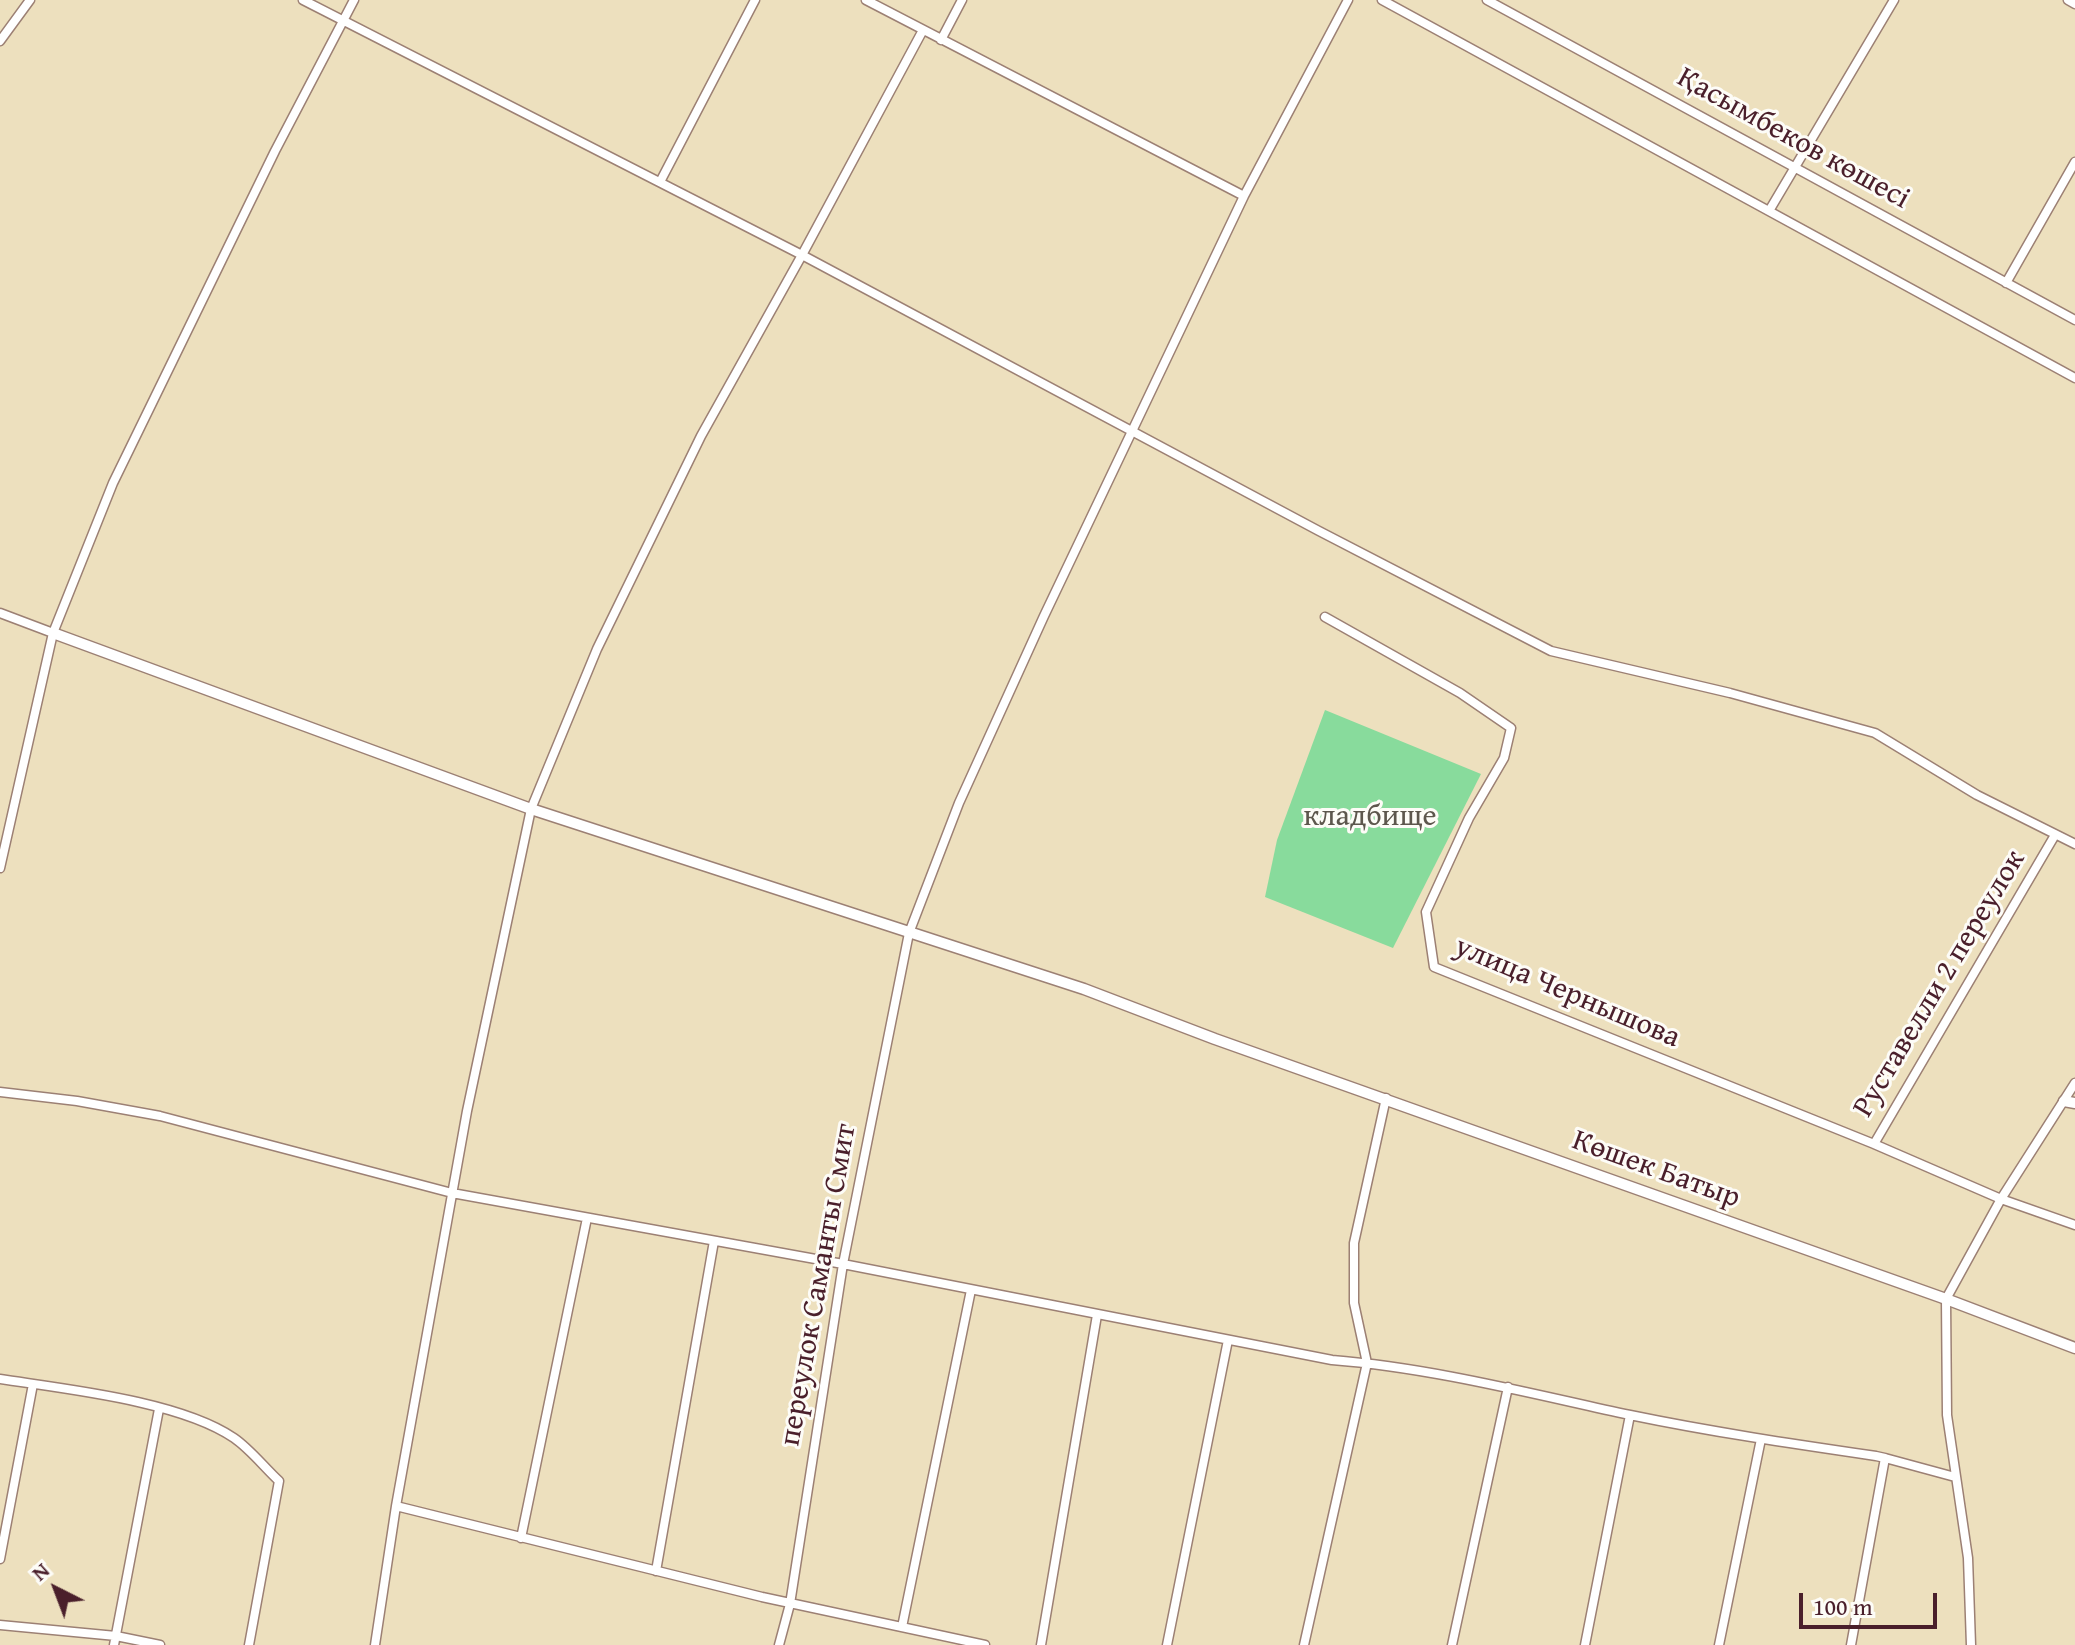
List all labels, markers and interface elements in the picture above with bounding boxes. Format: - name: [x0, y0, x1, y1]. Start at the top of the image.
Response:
- street label: Қасымбеков көшесі: [1670, 60, 1916, 218]
- park label: кладбище: [1303, 799, 1437, 835]
- street label: Руставелли 2 переулок: [1846, 844, 2034, 1124]
- street label: улица Чернышова: [1449, 929, 1685, 1057]
- street label: переулок Саманты Смит: [773, 1121, 865, 1449]
- street label: Көшек Батыр: [1567, 1123, 1745, 1217]
- north arrow: [16, 1549, 96, 1629]
- text: N: [24, 1554, 56, 1588]
- scale bar: [1803, 1577, 1941, 1627]
- text: 100 m: [1813, 1589, 1873, 1624]

